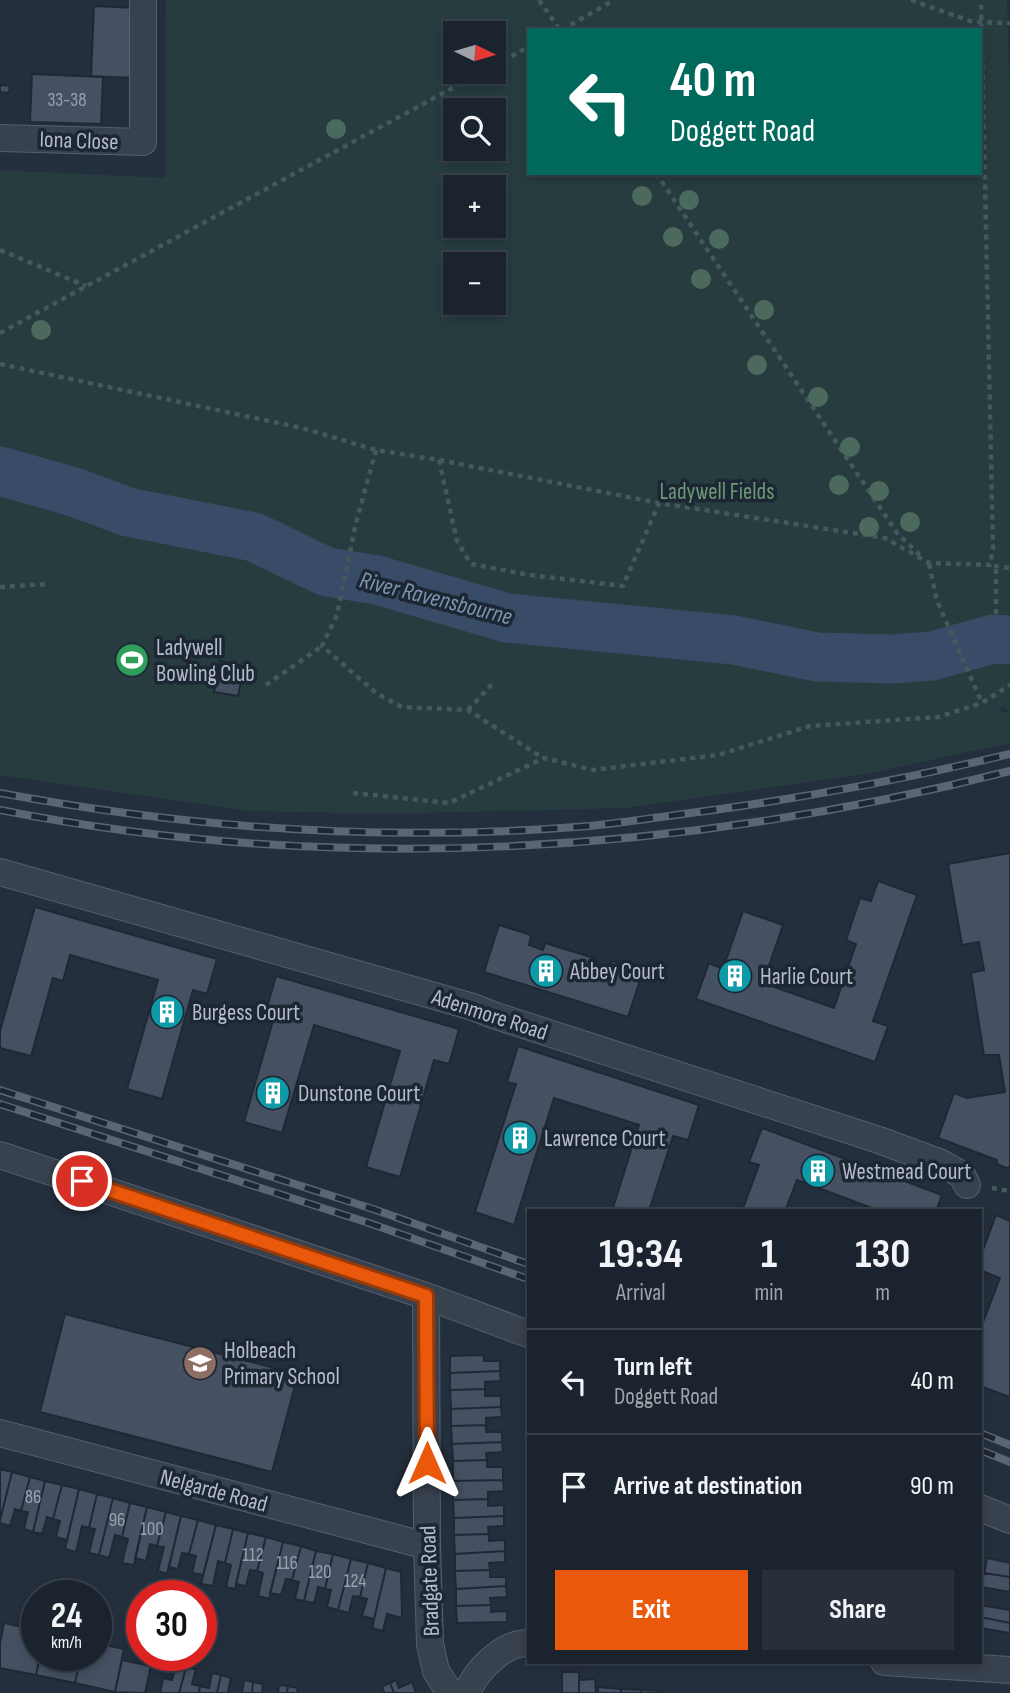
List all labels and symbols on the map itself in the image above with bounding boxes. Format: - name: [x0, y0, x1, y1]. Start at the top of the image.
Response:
- north arrow: [443, 21, 506, 84]
- house number: 33-38: [47, 89, 87, 112]
- street label: Iona Close: [39, 126, 119, 156]
- park label: Ladywell Fields: [660, 478, 774, 506]
- water label: River Ravensbourne: [357, 566, 515, 631]
- place label: Ladywell Bowling Club: [156, 634, 255, 688]
- sports icon: Ladywell Bowling Club: [113, 641, 151, 679]
- building icon: Abbey Court: [527, 952, 565, 990]
- building icon: Harlie Court: [716, 957, 754, 995]
- place label: Abbey Court: [569, 958, 665, 986]
- place label: Harlie Court: [760, 963, 853, 991]
- street label: Adenmore Road: [427, 983, 551, 1047]
- building icon: Burgess Court: [148, 993, 186, 1031]
- place label: Burgess Court: [192, 999, 300, 1027]
- building icon: Dunstone Court: [254, 1074, 292, 1112]
- place label: Dunstone Court: [298, 1080, 420, 1108]
- building icon: Lawrence Court: [501, 1119, 539, 1157]
- place label: Lawrence Court: [544, 1125, 666, 1153]
- pin: [52, 1151, 112, 1211]
- building icon: Westmead Court: [799, 1152, 837, 1190]
- place label: Westmead Court: [842, 1158, 971, 1186]
- place label: Holbeach Primary School: [224, 1337, 340, 1391]
- school or university icon: Holbeach Primary School: [181, 1344, 219, 1382]
- position arrow: [390, 1426, 464, 1500]
- street label: Nelgarde Road: [157, 1463, 271, 1519]
- house number: 86: [25, 1486, 41, 1509]
- house number: 96: [109, 1509, 125, 1532]
- house number: 100: [140, 1518, 164, 1541]
- street label: Bradgate Road: [414, 1525, 446, 1637]
- house number: 112: [242, 1544, 264, 1567]
- house number: 116: [276, 1552, 298, 1575]
- house number: 120: [308, 1561, 332, 1584]
- house number: 124: [344, 1570, 366, 1593]
- speed limit sign: 30: [126, 1580, 217, 1671]

